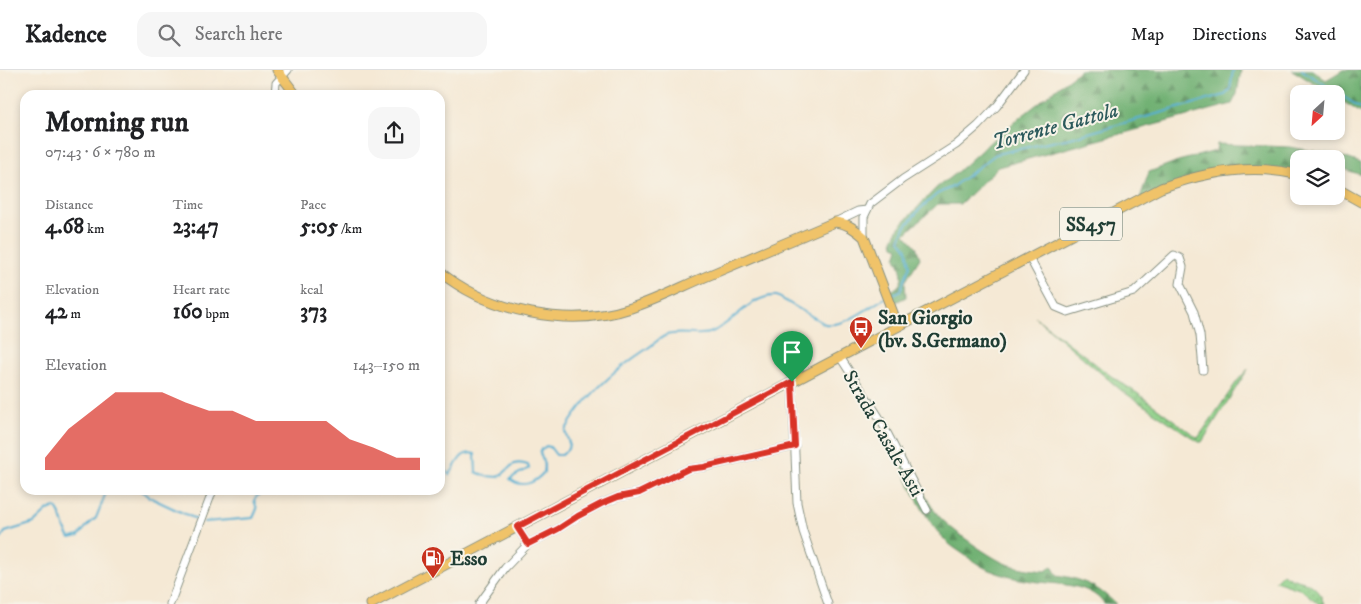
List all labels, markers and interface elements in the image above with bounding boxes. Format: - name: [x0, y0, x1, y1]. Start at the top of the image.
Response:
- search box: [137, 12, 487, 57]
- text: Kadence: [25, 20, 107, 50]
- icon: search: [155, 21, 183, 49]
- text: Search here: [195, 23, 283, 46]
- text: Map: [1131, 24, 1164, 46]
- text: Directions: [1192, 24, 1267, 46]
- text: Saved: [1295, 24, 1336, 46]
- north arrow: [1290, 85, 1345, 140]
- map controls: [1290, 85, 1345, 205]
- water label: Torrente Gattola: [989, 98, 1121, 156]
- text: Morning run: [45, 105, 189, 140]
- button: share: [368, 107, 420, 159]
- text: 07:43 · 6 × 780 m: [45, 142, 155, 162]
- button: layers: [1290, 150, 1345, 205]
- text: Distance: [45, 196, 93, 214]
- text: Time: [173, 196, 203, 214]
- text: Pace: [300, 196, 326, 214]
- road number: SS457: [1060, 208, 1122, 240]
- text: 4.68: [45, 214, 84, 240]
- text: 23:47: [173, 214, 219, 240]
- text: 5:05: [300, 214, 338, 240]
- text: km: [84, 220, 104, 238]
- text: /km: [338, 220, 362, 238]
- text: Elevation: [45, 281, 99, 299]
- text: Heart rate: [173, 281, 230, 299]
- text: kcal: [300, 281, 323, 299]
- text: 42: [45, 299, 67, 325]
- text: 160: [173, 299, 203, 325]
- text: 373: [300, 299, 327, 325]
- text: m: [67, 305, 81, 323]
- text: bpm: [203, 305, 230, 323]
- place label: San Giorgio (bv. S.Germano): [878, 306, 1007, 354]
- bus stop icon: San Giorgio (bv. S.Germano): [848, 315, 874, 349]
- pin: [771, 331, 813, 382]
- icon: arrive: [778, 338, 806, 366]
- text: Elevation: [45, 355, 107, 375]
- text: 143–150 m: [353, 355, 420, 375]
- street label: Strada Casale Asti: [836, 366, 929, 502]
- fuel station icon: Esso: [420, 545, 446, 579]
- place label: Esso: [450, 547, 488, 572]

